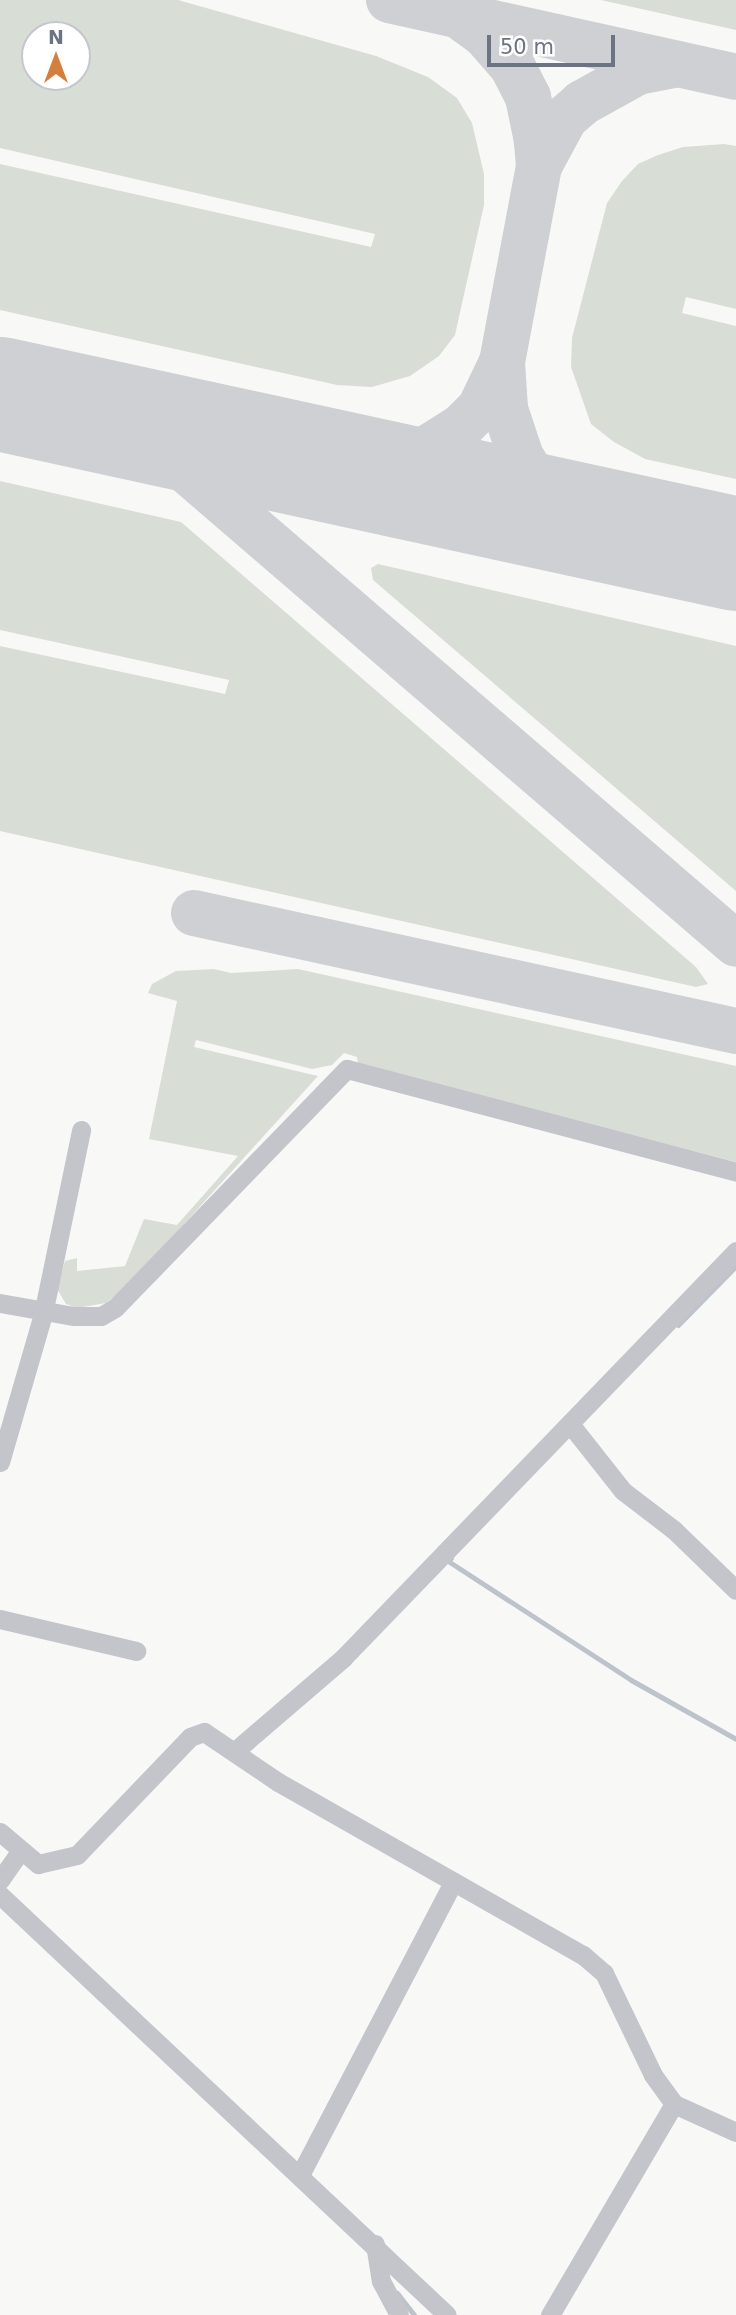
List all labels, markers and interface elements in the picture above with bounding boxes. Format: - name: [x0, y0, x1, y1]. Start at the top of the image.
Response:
- north arrow: [21, 21, 91, 91]
- scale bar: [491, 21, 619, 65]
- text: N: [48, 26, 64, 48]
- text: 50 m: [500, 35, 554, 59]

